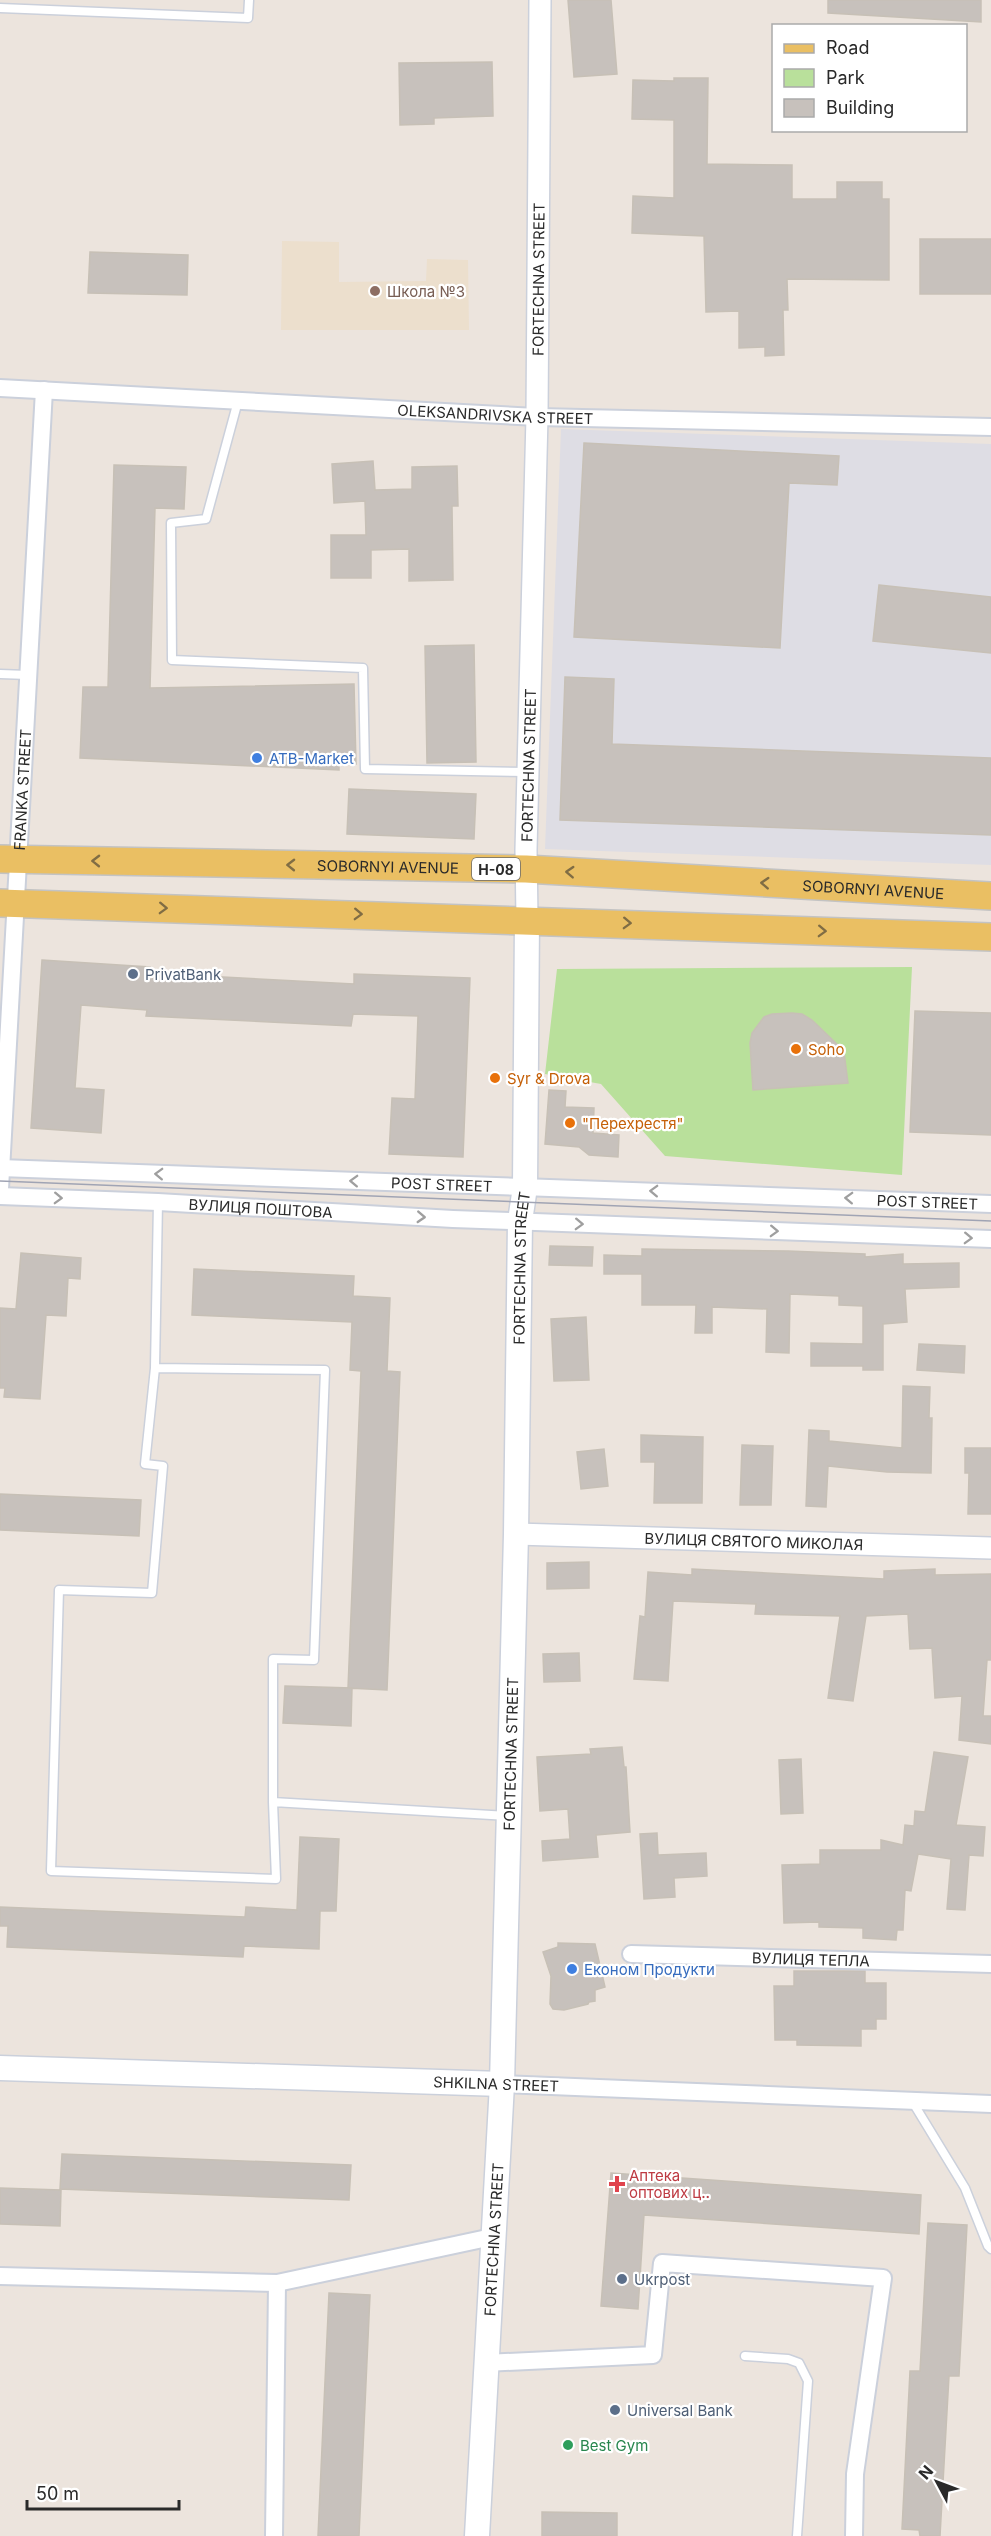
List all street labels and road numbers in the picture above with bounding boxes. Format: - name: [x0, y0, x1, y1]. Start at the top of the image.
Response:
- street label: FORTECHNA STREET: [528, 202, 548, 356]
- street label: OLEKSANDRIVSKA STREET: [397, 400, 593, 428]
- street label: FORTECHNA STREET: [517, 688, 540, 842]
- street label: FRANKA STREET: [9, 728, 35, 851]
- street label: SOBORNYI AVENUE: [317, 856, 459, 877]
- road number: Н-08: [472, 858, 520, 880]
- street label: SOBORNYI AVENUE: [802, 876, 945, 903]
- street label: POST STREET: [391, 1173, 493, 1195]
- street label: FORTECHNA STREET: [509, 1190, 534, 1345]
- street label: POST STREET: [876, 1190, 978, 1213]
- street label: ВУЛИЦЯ ПОШТОВА: [188, 1194, 333, 1222]
- street label: ВУЛИЦЯ СВЯТОГО МИКОЛАЯ: [644, 1528, 864, 1554]
- street label: FORTECHNA STREET: [499, 1677, 522, 1831]
- street label: ВУЛИЦЯ ТЕПЛА: [752, 1948, 870, 1970]
- street label: SHKILNA STREET: [433, 2072, 559, 2096]
- street label: FORTECHNA STREET: [480, 2162, 507, 2317]

